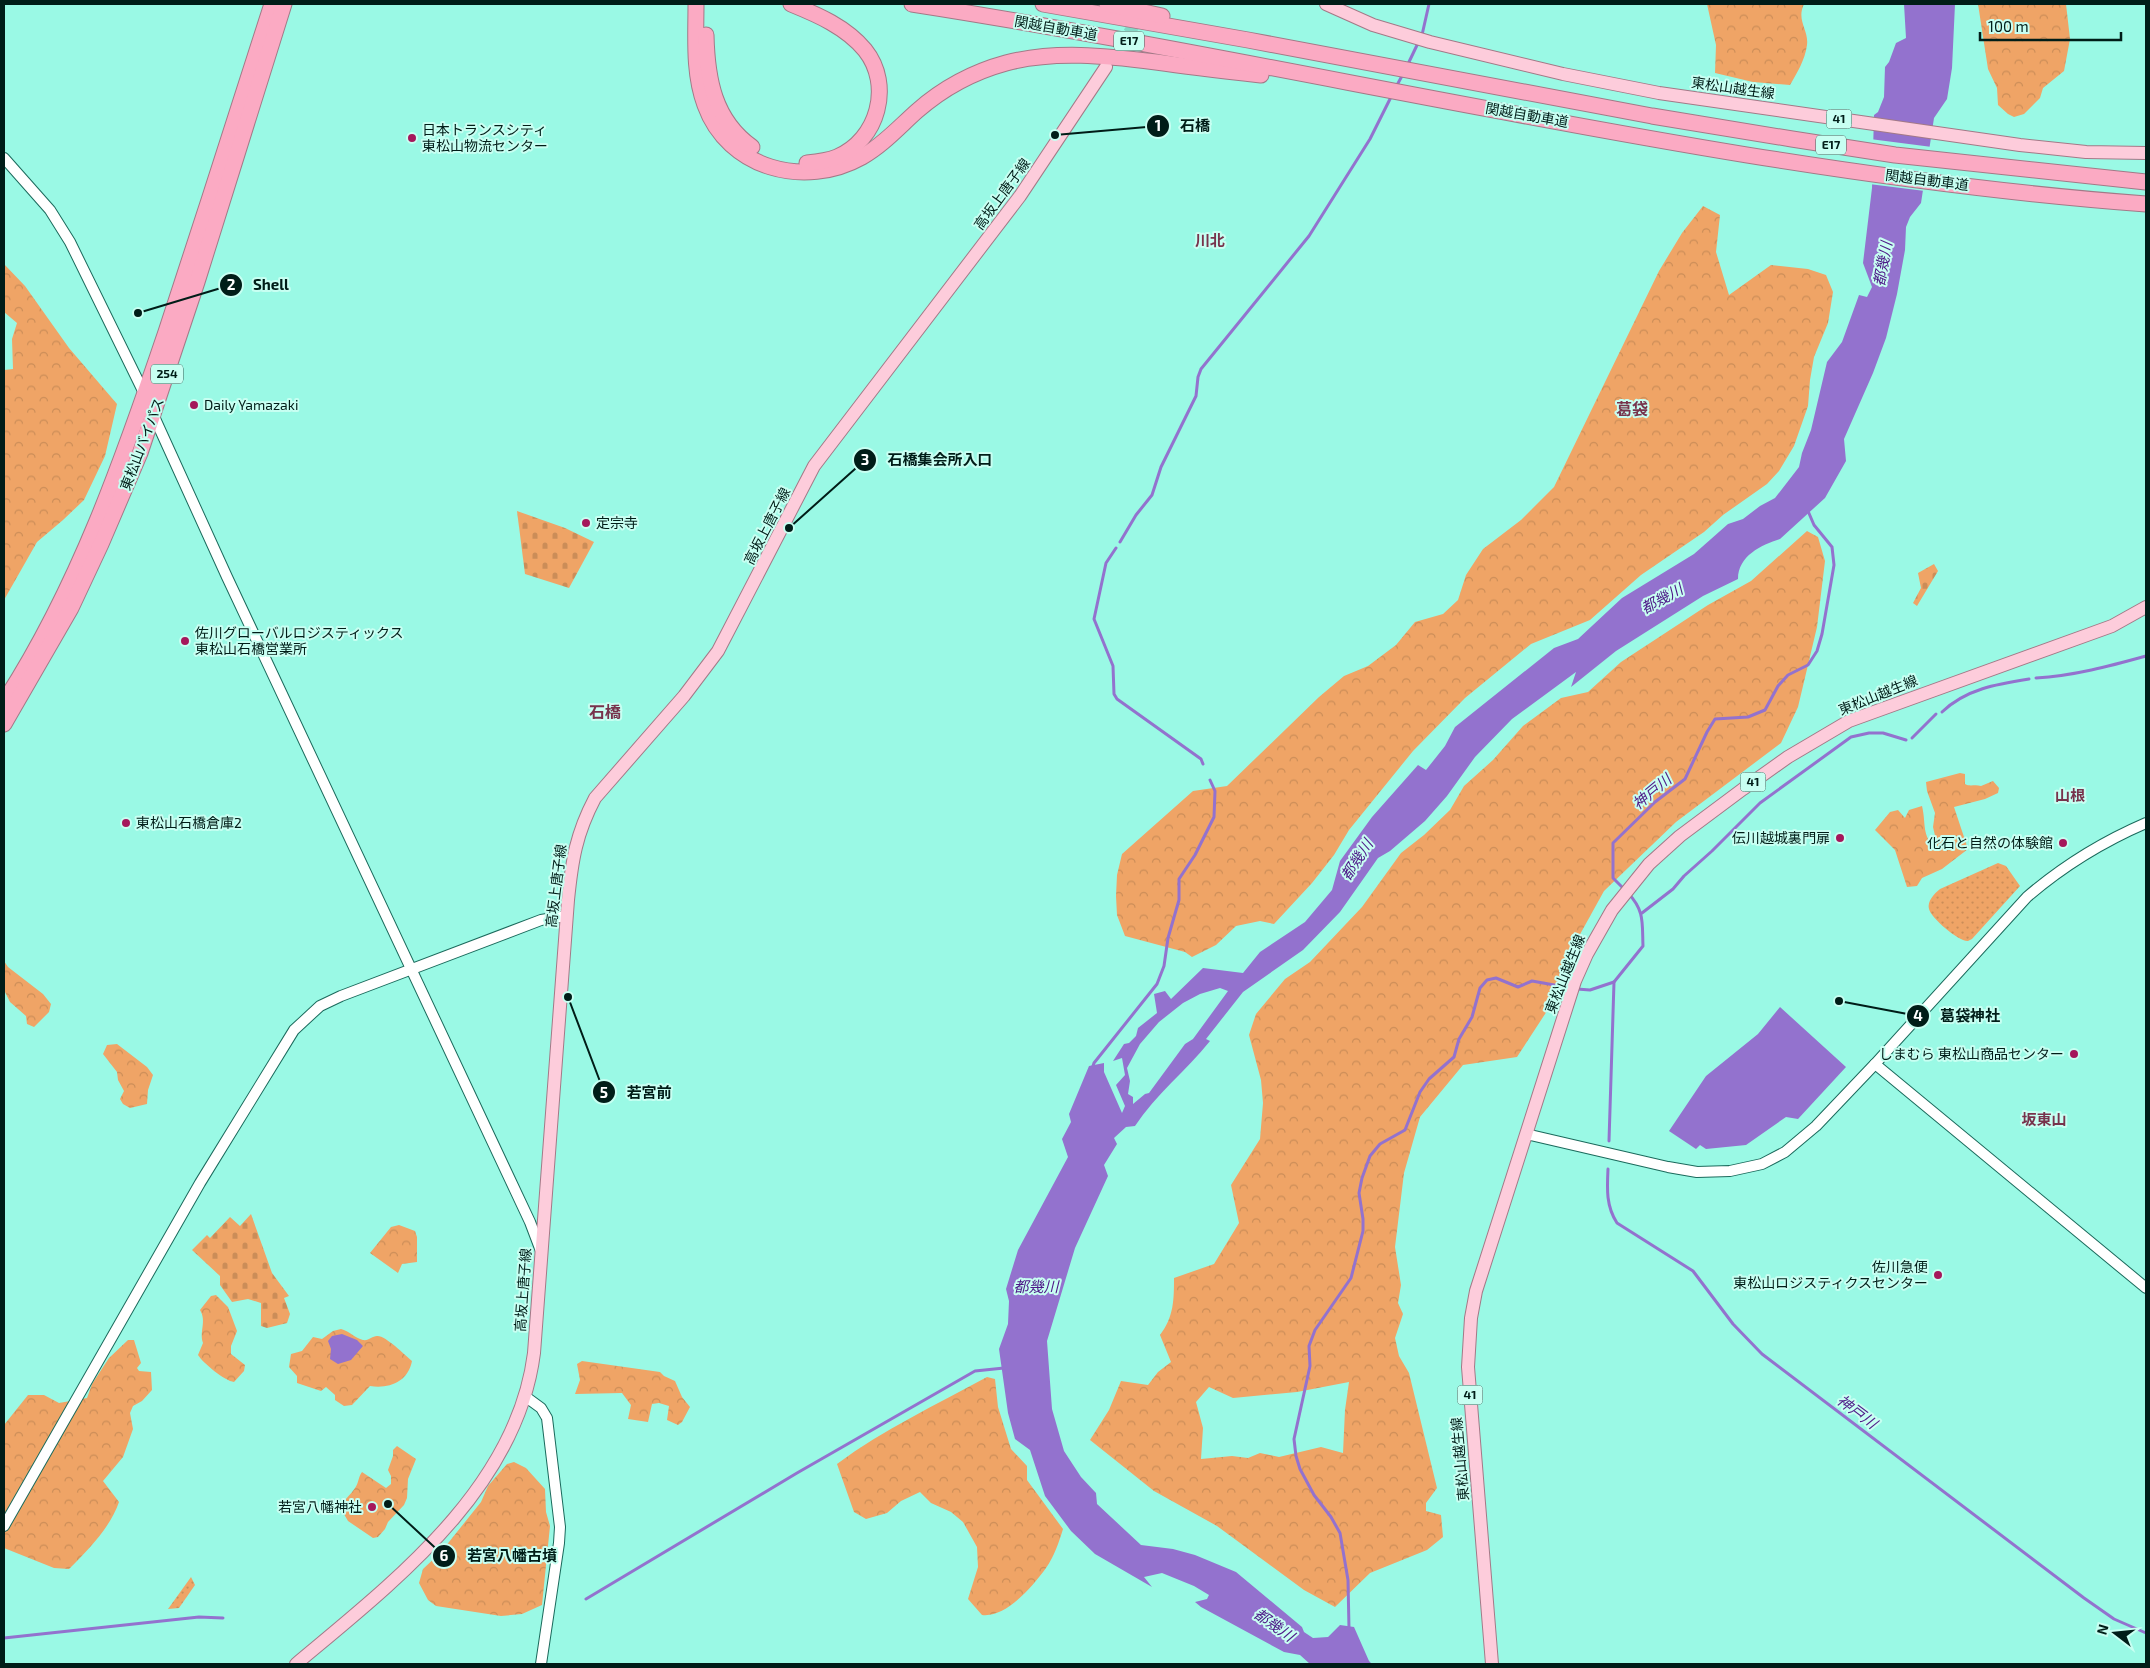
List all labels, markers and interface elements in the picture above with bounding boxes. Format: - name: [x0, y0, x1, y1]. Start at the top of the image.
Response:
- scale bar: [1980, 10, 2121, 42]
- street label: 関越自動車道: [1013, 12, 1099, 43]
- text: 100 m: [1988, 17, 2029, 35]
- road number: E17: [1114, 31, 1144, 50]
- street label: 東松山越生線: [1690, 73, 1776, 102]
- street label: 関越自動車道: [1484, 99, 1570, 130]
- road number: 41: [1826, 110, 1852, 128]
- callout: 石橋: [1145, 111, 1220, 141]
- text: 1: [1155, 116, 1161, 134]
- text: 石橋: [1180, 116, 1211, 134]
- place label: 日本トランスシティ 東松山物流センター: [422, 121, 548, 154]
- marker: 日本トランスシティ 東松山物流センター: [406, 132, 418, 144]
- road number: E17: [1816, 136, 1846, 154]
- street label: 高坂上唐子線: [970, 155, 1033, 233]
- street label: 関越自動車道: [1884, 166, 1970, 193]
- district label: 川北: [1195, 231, 1225, 249]
- water label: 都幾川: [1869, 238, 1895, 288]
- callout: Shell: [218, 270, 300, 300]
- text: 2: [227, 275, 236, 293]
- text: Shell: [253, 275, 289, 293]
- road number: 254: [151, 364, 183, 384]
- street label: 東松山バイパス: [116, 395, 167, 492]
- place label: Daily Yamazaki: [204, 396, 298, 413]
- marker: Daily Yamazaki: [188, 399, 200, 411]
- district label: 葛袋: [1616, 399, 1648, 418]
- callout: 石橋集会所入口: [852, 445, 1002, 475]
- text: 3: [861, 450, 869, 468]
- text: 石橋集会所入口: [887, 450, 993, 468]
- street label: 高坂上唐子線: [740, 484, 793, 567]
- place label: 定宗寺: [596, 514, 638, 531]
- marker: 定宗寺: [580, 517, 592, 529]
- water label: 都幾川: [1637, 578, 1687, 617]
- place label: 佐川グローバルロジスティックス 東松山石橋営業所: [195, 624, 404, 657]
- marker: 佐川グローバルロジスティックス 東松山石橋営業所: [179, 635, 191, 647]
- street label: 東松山越生線: [1836, 671, 1920, 718]
- district label: 石橋: [589, 702, 621, 721]
- water label: 神戸川: [1628, 769, 1676, 813]
- road number: 41: [1740, 772, 1766, 792]
- district label: 山根: [2055, 786, 2085, 804]
- place label: 東松山石橋倉庫2: [136, 814, 242, 831]
- marker: 東松山石橋倉庫2: [120, 817, 132, 829]
- place label: 伝川越城裏門扉: [1732, 829, 1830, 846]
- marker: 伝川越城裏門扉: [1834, 832, 1846, 844]
- water label: 都幾川: [1336, 834, 1377, 883]
- place label: 化石と自然の体験館: [1927, 834, 2053, 851]
- marker: 化石と自然の体験館: [2057, 837, 2069, 849]
- street label: 高坂上唐子線: [542, 843, 569, 929]
- street label: 東松山越生線: [1541, 932, 1588, 1016]
- callout: 葛袋神社: [1905, 1001, 2010, 1031]
- text: 4: [1913, 1006, 1923, 1024]
- text: 葛袋神社: [1940, 1006, 2000, 1024]
- place label: しまむら 東松山商品センター: [1879, 1045, 2064, 1062]
- marker: しまむら 東松山商品センター: [2068, 1048, 2080, 1060]
- callout: 若宮前: [591, 1077, 681, 1107]
- text: 5: [600, 1083, 608, 1101]
- text: 若宮前: [626, 1083, 672, 1101]
- district label: 坂東山: [2021, 1110, 2067, 1128]
- street label: 高坂上唐子線: [511, 1247, 534, 1332]
- place label: 佐川急便 東松山ロジスティクスセンター: [1733, 1258, 1928, 1291]
- marker: 佐川急便 東松山ロジスティクスセンター: [1932, 1269, 1944, 1281]
- water label: 都幾川: [1013, 1277, 1060, 1295]
- road number: 41: [1458, 1386, 1482, 1404]
- water label: 神戸川: [1834, 1390, 1883, 1433]
- street label: 東松山越生線: [1447, 1416, 1472, 1502]
- place label: 若宮八幡神社: [278, 1498, 362, 1515]
- marker: 若宮八幡神社: [366, 1501, 378, 1513]
- callout: 若宮八幡古墳: [432, 1541, 567, 1571]
- text: 6: [440, 1546, 449, 1564]
- text: 若宮八幡古墳: [467, 1546, 557, 1564]
- water label: 都幾川: [1251, 1604, 1300, 1646]
- north arrow: [2090, 1608, 2140, 1658]
- text: N: [2092, 1622, 2112, 1636]

